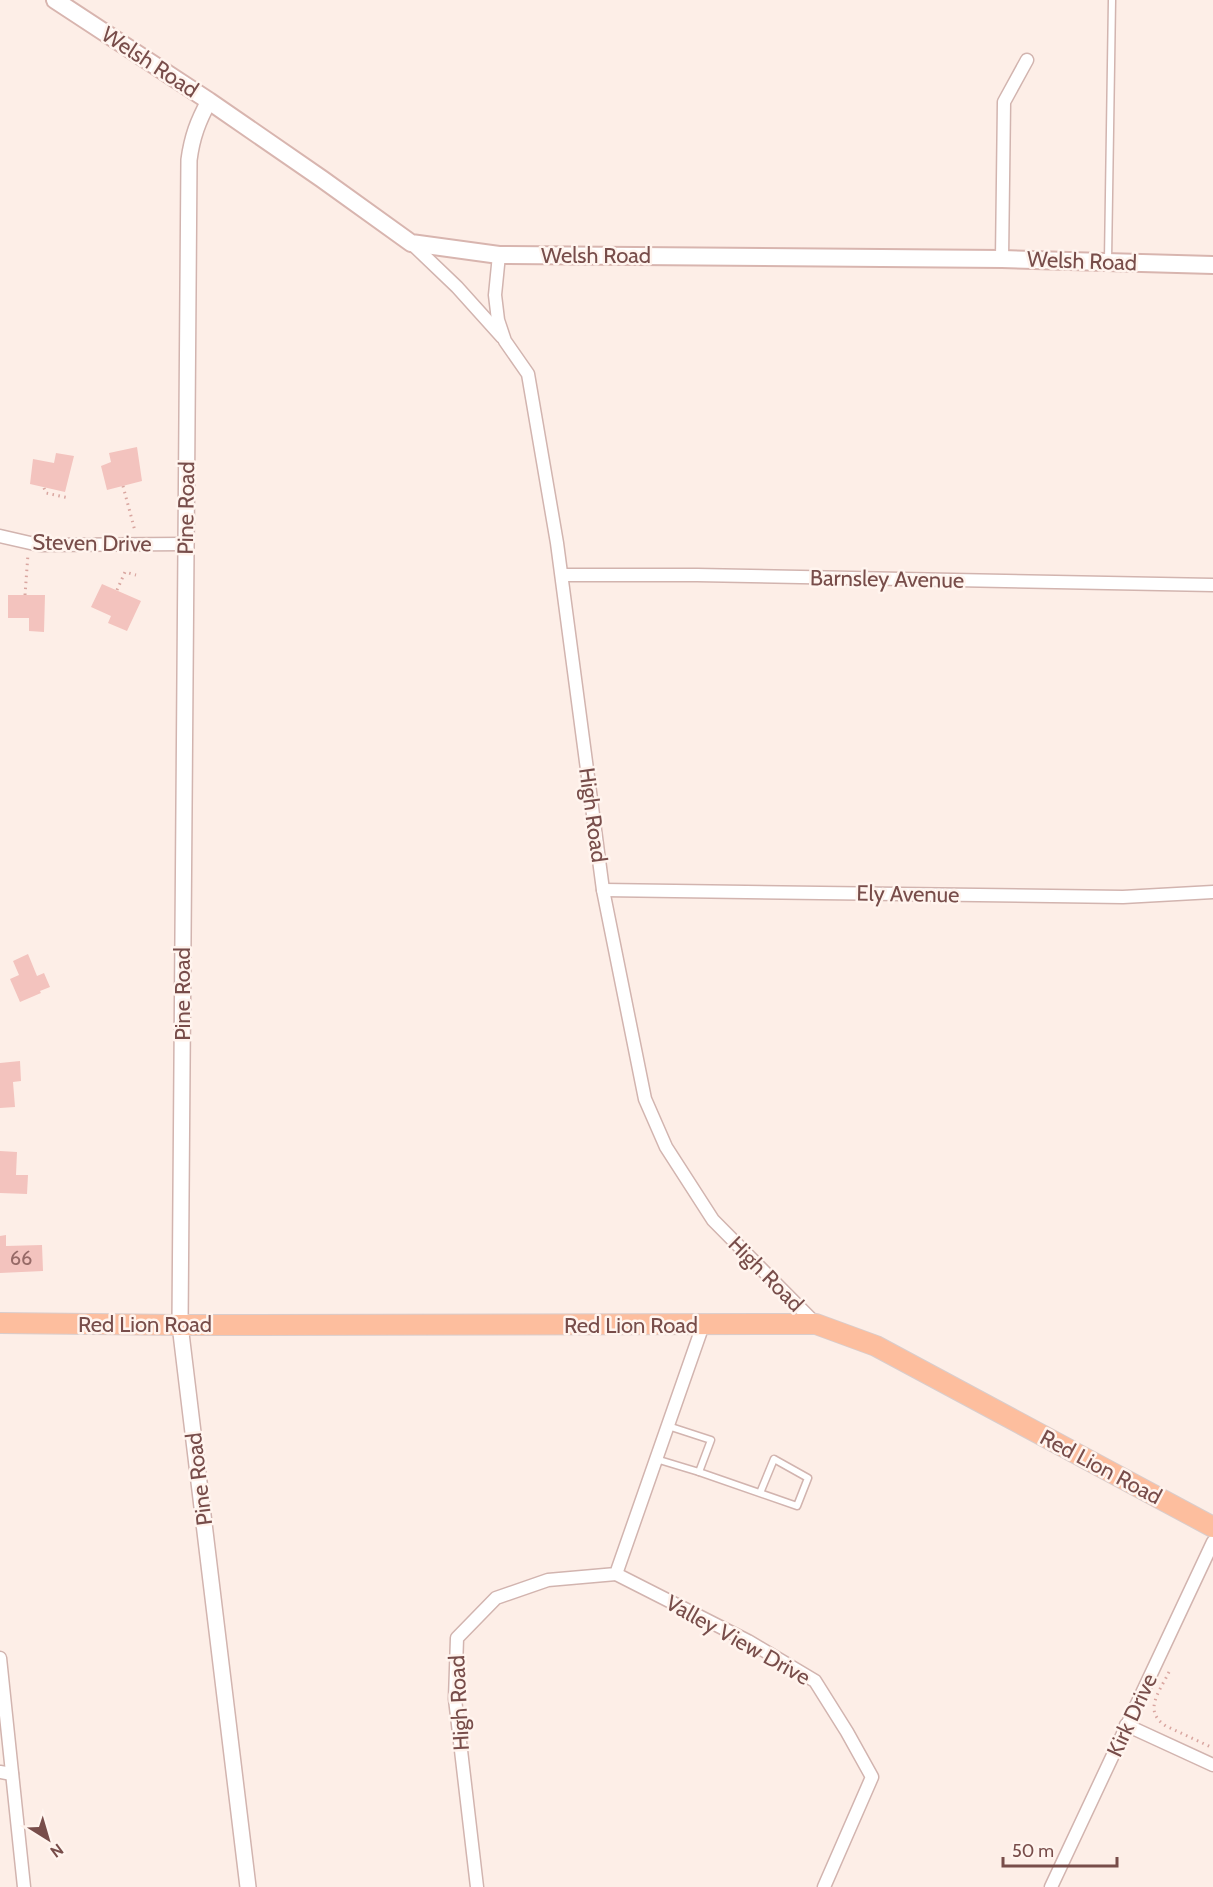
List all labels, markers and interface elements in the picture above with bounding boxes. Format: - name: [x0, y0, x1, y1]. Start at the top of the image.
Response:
- street label: Welsh Road: [96, 21, 204, 103]
- street label: Welsh Road: [541, 242, 651, 269]
- street label: Welsh Road: [1027, 246, 1137, 276]
- street label: Pine Road: [172, 461, 200, 555]
- street label: Steven Drive: [32, 528, 152, 558]
- street label: Barnsley Avenue: [810, 564, 964, 594]
- street label: High Road: [573, 766, 613, 864]
- street label: Ely Avenue: [856, 880, 960, 908]
- street label: Pine Road: [169, 947, 196, 1041]
- street label: High Road: [723, 1231, 809, 1317]
- house number: 66: [10, 1246, 32, 1270]
- street label: Red Lion Road: [78, 1311, 212, 1338]
- street label: Red Lion Road: [564, 1312, 698, 1339]
- street label: Red Lion Road: [1035, 1424, 1167, 1510]
- street label: Pine Road: [180, 1431, 218, 1527]
- street label: Valley View Drive: [661, 1589, 815, 1691]
- street label: High Road: [443, 1655, 475, 1751]
- street label: Kirk Drive: [1101, 1669, 1163, 1761]
- north arrow: [18, 1809, 78, 1869]
- scale bar: [1003, 1830, 1117, 1868]
- text: N: [46, 1840, 67, 1862]
- text: 50 m: [1012, 1840, 1054, 1862]

